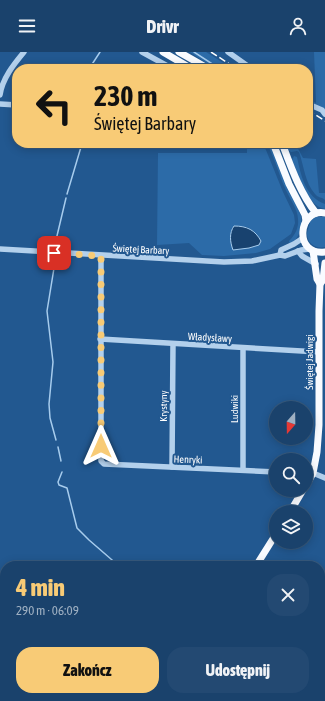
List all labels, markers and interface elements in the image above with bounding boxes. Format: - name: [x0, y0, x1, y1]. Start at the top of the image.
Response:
- icon: menu: [16, 15, 38, 37]
- icon: person: [287, 15, 309, 37]
- text: Drivr: [146, 16, 179, 37]
- icon: left: [28, 80, 80, 132]
- text: 230 m: [94, 80, 157, 112]
- text: Świętej Barbary: [94, 113, 196, 134]
- pin: [37, 236, 71, 270]
- icon: arrive: [43, 242, 65, 264]
- street label: Świętej Barbary: [112, 243, 170, 256]
- street label: Władysławy: [188, 331, 232, 344]
- street label: Świętej Jadwigi: [304, 334, 315, 390]
- street label: Krystyny: [158, 390, 169, 422]
- street label: Ludwiki: [229, 395, 240, 423]
- north arrow: [269, 401, 313, 445]
- map controls: [269, 401, 313, 549]
- position arrow: [80, 425, 122, 467]
- button: search: [269, 453, 313, 497]
- street label: Henryki: [173, 454, 203, 465]
- button: layers: [269, 505, 313, 549]
- text: 4 min: [16, 574, 65, 601]
- button: close: [267, 574, 309, 616]
- text: 290 m · 06:09: [16, 603, 79, 618]
- button: Zakończ: [16, 647, 159, 693]
- button: Udostępnij: [167, 647, 309, 693]

